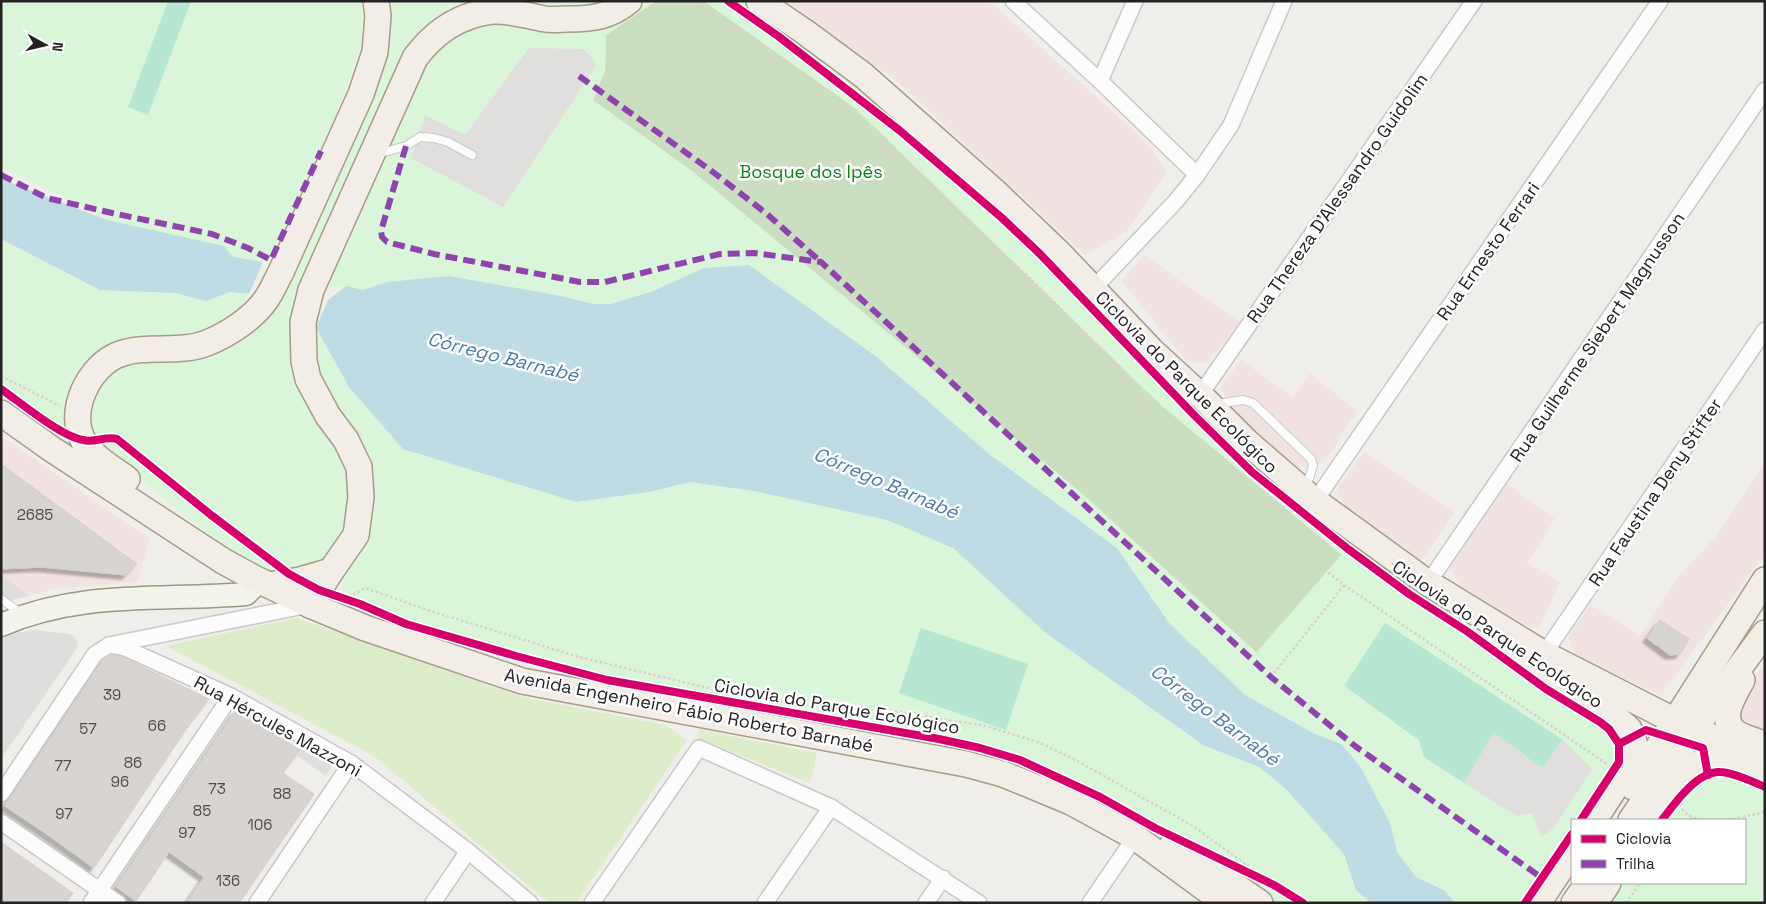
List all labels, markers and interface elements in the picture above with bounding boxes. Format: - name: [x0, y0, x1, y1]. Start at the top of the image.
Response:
- north arrow: [20, 20, 70, 70]
- text: N: [48, 41, 67, 53]
- street label: Rua Thereza D'Alessandro Guidolim: [1242, 69, 1432, 327]
- park label: Bosque dos Ipês: [739, 160, 883, 183]
- street label: Rua Ernesto Ferrari: [1432, 177, 1544, 325]
- street label: Rua Guilherme Siebert Magnusson: [1505, 208, 1689, 466]
- street label: Ciclovia do Parque Ecológico: [1091, 286, 1283, 478]
- water label: Córrego Barnabé: [425, 326, 582, 388]
- street label: Rua Faustina Deny Stifter: [1583, 393, 1727, 590]
- water label: Córrego Barnabé: [810, 441, 963, 525]
- house number: 2685: [17, 505, 53, 524]
- street label: Ciclovia do Parque Ecológico: [1388, 555, 1608, 713]
- water label: Córrego Barnabé: [1146, 658, 1285, 772]
- street label: Avenida Engenheiro Fábio Roberto Barnabé: [503, 663, 875, 757]
- street label: Rua Hércules Mazzoni: [190, 670, 366, 782]
- street label: Ciclovia do Parque Ecológico: [712, 673, 962, 739]
- house number: 39: [103, 685, 121, 704]
- house number: 66: [148, 716, 166, 735]
- house number: 57: [79, 719, 97, 738]
- house number: 86: [124, 753, 142, 772]
- house number: 77: [55, 756, 71, 775]
- house number: 96: [111, 772, 129, 791]
- house number: 73: [208, 779, 226, 798]
- house number: 88: [273, 784, 291, 803]
- house number: 85: [193, 801, 211, 820]
- house number: 97: [55, 804, 73, 823]
- house number: 106: [247, 815, 273, 834]
- legend: [1571, 819, 1746, 884]
- house number: 97: [178, 823, 196, 842]
- text: Ciclovia: [1616, 829, 1672, 848]
- text: Trilha: [1616, 854, 1655, 873]
- house number: 136: [216, 871, 240, 890]

